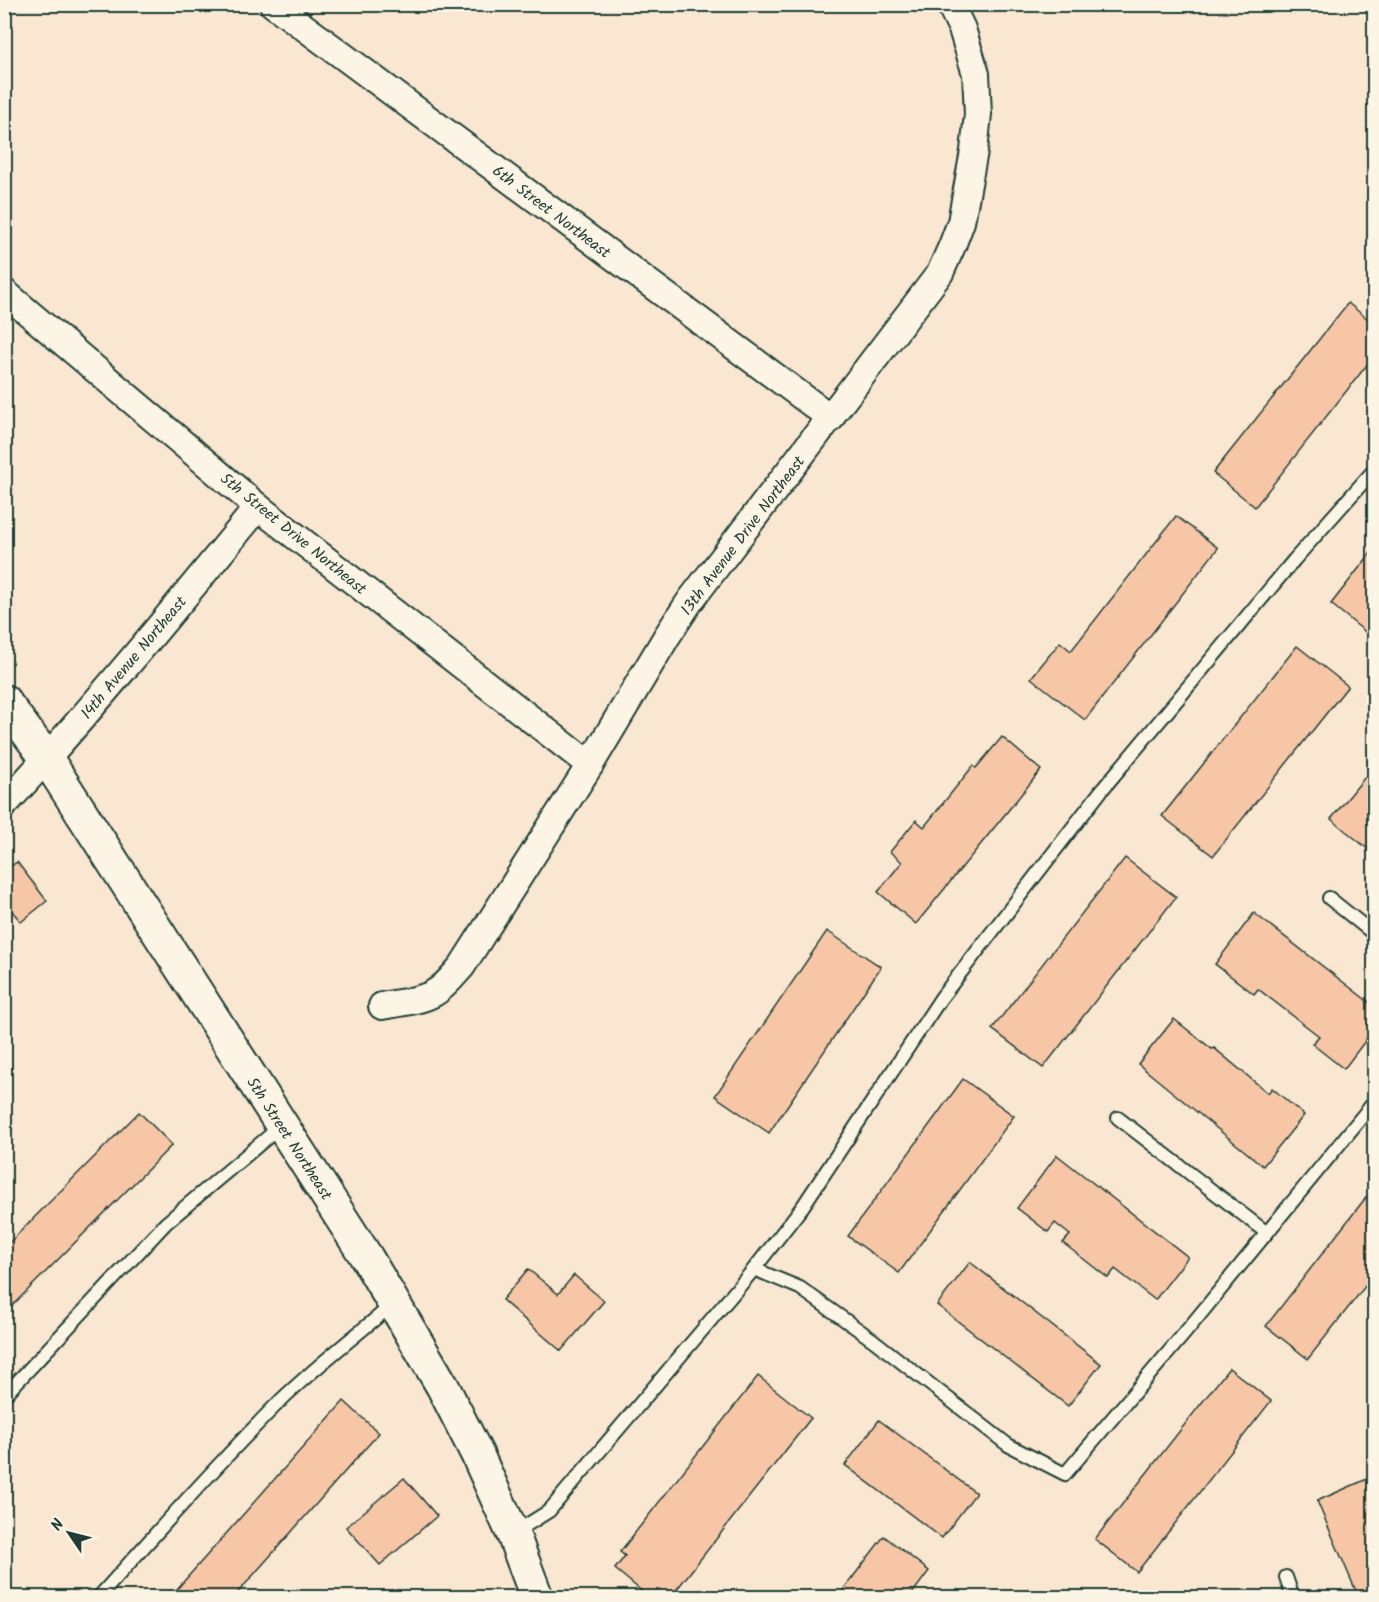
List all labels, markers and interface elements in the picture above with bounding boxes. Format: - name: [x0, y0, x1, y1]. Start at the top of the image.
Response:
- street label: 6th Street Northeast: [486, 159, 616, 266]
- street label: 13th Avenue Drive Northeast: [675, 450, 812, 621]
- street label: 5th Street Drive Northeast: [214, 467, 372, 602]
- street label: 14th Avenue Northeast: [75, 590, 194, 725]
- street label: 5th Street Northeast: [239, 1072, 339, 1206]
- north arrow: [39, 1503, 99, 1563]
- text: N: [45, 1514, 71, 1537]

